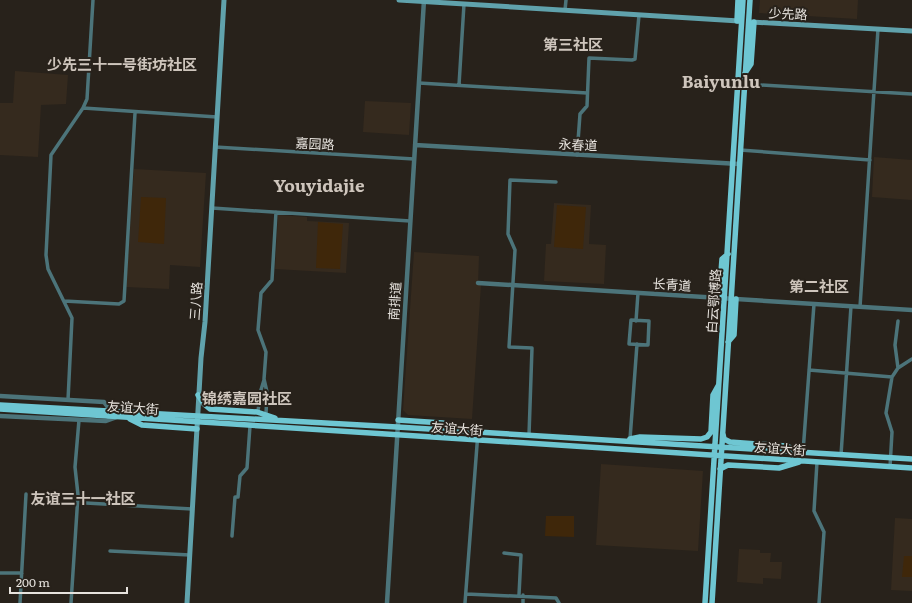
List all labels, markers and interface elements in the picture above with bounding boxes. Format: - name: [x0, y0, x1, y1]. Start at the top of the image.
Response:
- street label: 少先路: [768, 2, 808, 24]
- district label: 第三社区: [543, 32, 603, 55]
- district label: 少先三十一号街坊社区: [47, 52, 197, 75]
- district label: Baiyunlu: [682, 68, 761, 93]
- street label: 嘉园路: [295, 132, 335, 154]
- street label: 永春道: [558, 133, 598, 155]
- district label: Youyidajie: [273, 172, 365, 197]
- street label: 白云鄂博路: [701, 268, 725, 334]
- street label: 长青道: [652, 273, 692, 295]
- district label: 第二社区: [789, 274, 849, 297]
- street label: 三八路: [184, 281, 206, 321]
- street label: 南排道: [383, 281, 405, 321]
- district label: 锦绣嘉园社区: [202, 386, 292, 409]
- street label: 友谊大街: [106, 396, 160, 418]
- street label: 友谊大街: [430, 417, 484, 439]
- street label: 友谊大街: [753, 437, 807, 459]
- district label: 友谊三十一社区: [30, 486, 136, 509]
- scale bar: [10, 569, 127, 595]
- text: 200 m: [16, 573, 50, 591]

